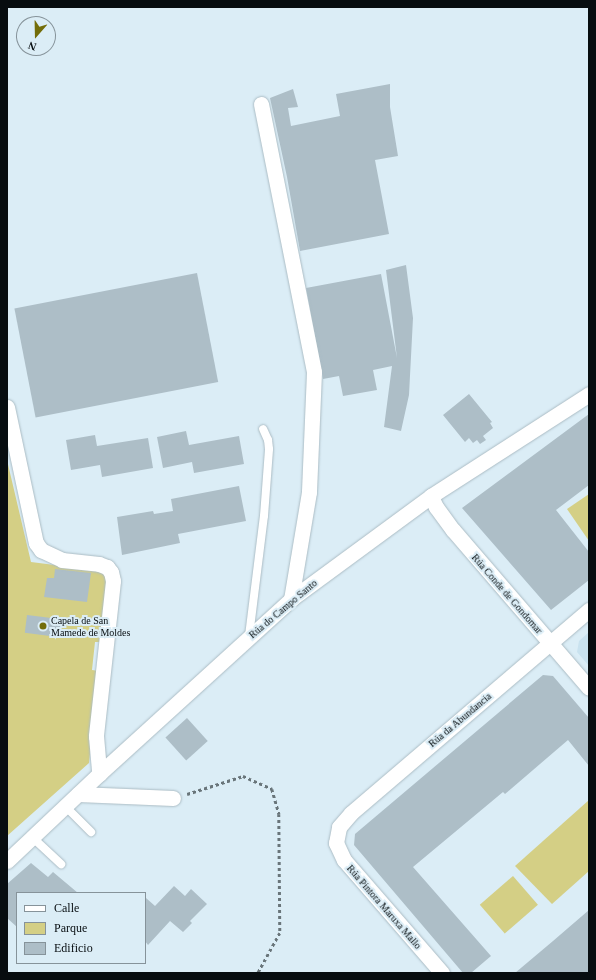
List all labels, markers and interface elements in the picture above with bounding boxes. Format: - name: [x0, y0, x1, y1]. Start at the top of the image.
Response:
- north arrow: [16, 16, 56, 56]
- text: N: [26, 39, 38, 53]
- street label: Rúa Conde de Gondomar: [469, 552, 545, 636]
- street label: Rúa do Campo Santo: [246, 577, 320, 641]
- place label: Capela de San Mamede de Moldes: [51, 614, 130, 638]
- marker: Capela de San Mamede de Moldes: [38, 621, 48, 631]
- street label: Rúa da Abundancia: [426, 690, 494, 750]
- street label: Rúa Pintora Maruxa Mallo: [344, 863, 424, 951]
- legend: [16, 892, 146, 964]
- text: Calle: [54, 901, 79, 915]
- text: Parque: [54, 921, 87, 935]
- text: Edificio: [54, 941, 93, 955]

